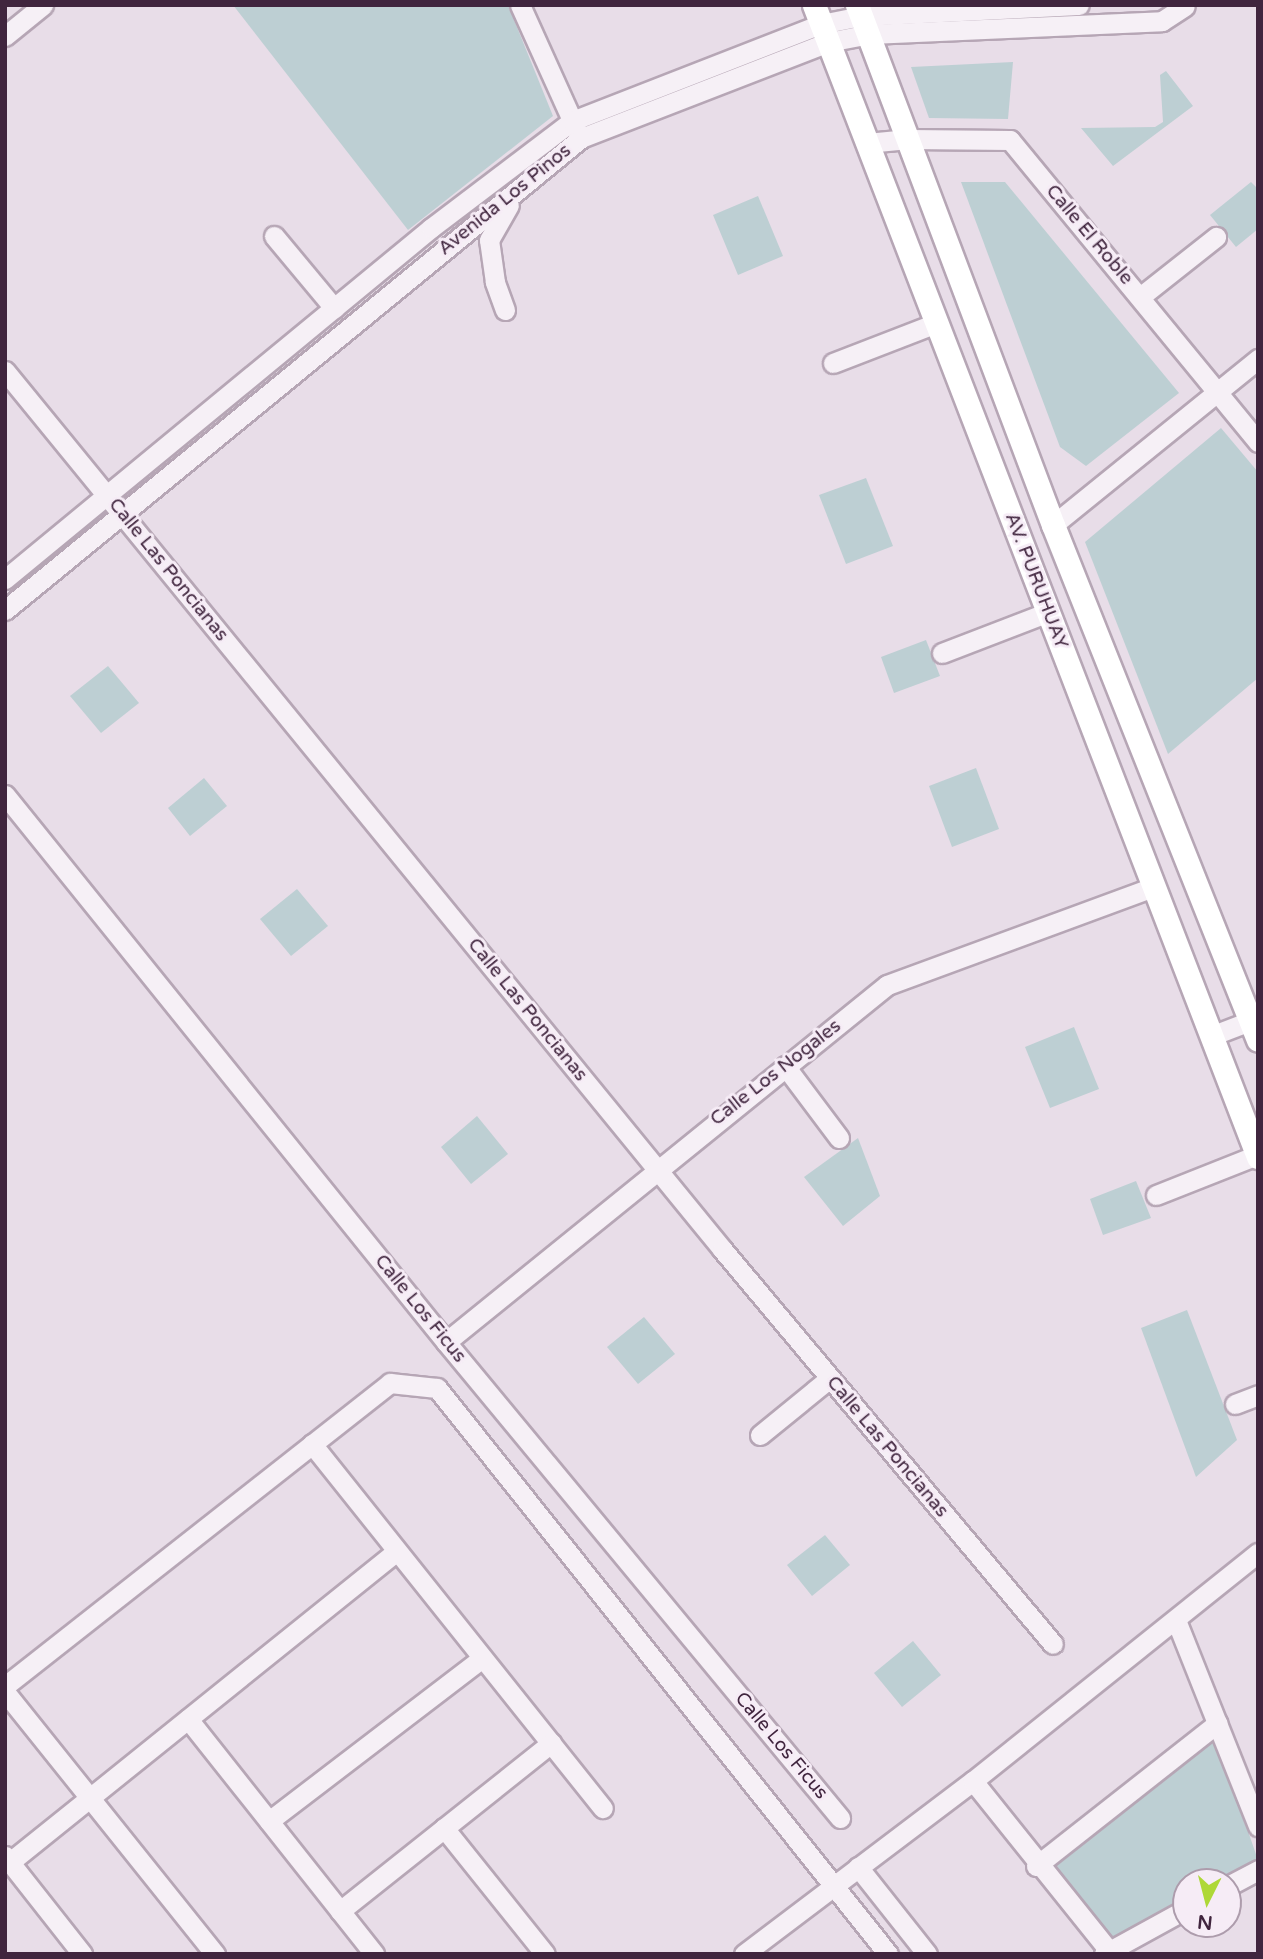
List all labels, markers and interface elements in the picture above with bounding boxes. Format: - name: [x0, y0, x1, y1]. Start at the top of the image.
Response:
- street label: Avenida Los Pinos: [434, 139, 576, 261]
- street label: Calle El Roble: [1041, 180, 1137, 290]
- street label: Calle Las Poncianas: [103, 494, 233, 646]
- street label: AV. PURUHUAY: [1000, 510, 1072, 652]
- street label: Calle Las Poncianas: [462, 934, 592, 1086]
- street label: Calle Los Nogales: [706, 1015, 846, 1131]
- street label: Calle Los Ficus: [369, 1250, 471, 1368]
- street label: Calle Las Poncianas: [821, 1372, 953, 1522]
- street label: Calle Los Ficus: [730, 1688, 832, 1804]
- north arrow: [1172, 1868, 1242, 1938]
- text: N: [1196, 1910, 1214, 1934]

